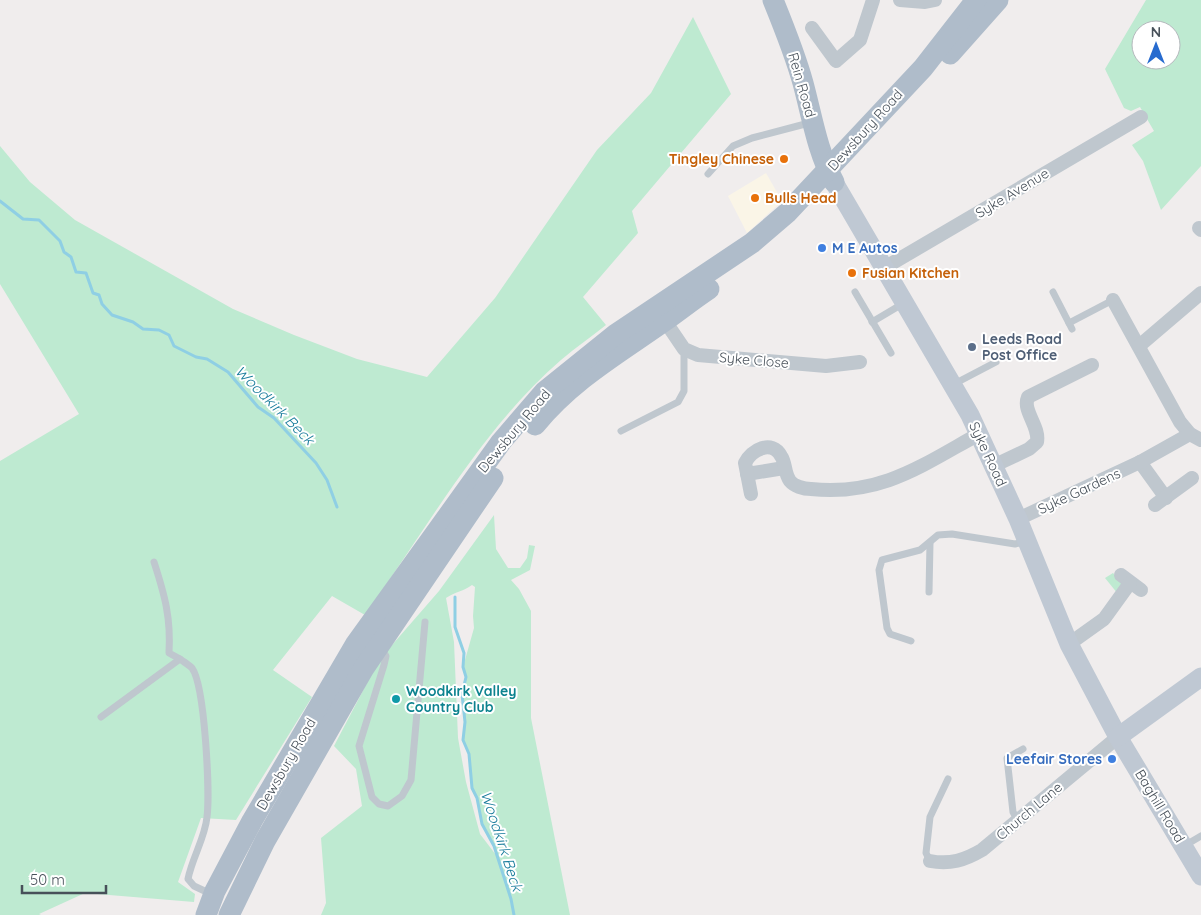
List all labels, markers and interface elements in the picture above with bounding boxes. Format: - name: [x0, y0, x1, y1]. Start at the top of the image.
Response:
- north arrow: [1131, 20, 1181, 70]
- text: N: [1151, 23, 1161, 41]
- street label: Rein Road: [784, 50, 820, 120]
- street label: Dewsbury Road: [824, 86, 906, 174]
- place label: Tingley Chinese: [669, 150, 774, 168]
- marker: Tingley Chinese: [778, 153, 790, 165]
- street label: Syke Avenue: [972, 164, 1052, 222]
- place label: Bulls Head: [765, 189, 837, 207]
- marker: Bulls Head: [749, 192, 761, 204]
- place label: M E Autos: [832, 239, 898, 257]
- marker: M E Autos: [816, 242, 828, 254]
- place label: Fusian Kitchen: [862, 264, 959, 282]
- marker: Fusian Kitchen: [846, 267, 858, 279]
- place label: Leeds Road Post Office: [982, 330, 1062, 364]
- marker: Leeds Road Post Office: [966, 341, 978, 353]
- street label: Syke Close: [718, 348, 790, 372]
- water label: Woodkirk Beck: [231, 361, 320, 450]
- street label: Dewsbury Road: [474, 386, 554, 476]
- street label: Syke Road: [965, 419, 1011, 489]
- street label: Syke Gardens: [1035, 464, 1123, 518]
- place label: Woodkirk Valley Country Club: [406, 682, 516, 716]
- marker: Woodkirk Valley Country Club: [390, 693, 402, 705]
- street label: Dewsbury Road: [252, 715, 320, 813]
- place label: Leefair Stores: [1006, 750, 1102, 768]
- marker: Leefair Stores: [1106, 753, 1118, 765]
- street label: Baghill Road: [1131, 766, 1189, 846]
- street label: Church Lane: [992, 778, 1066, 844]
- water label: Woodkirk Beck: [477, 788, 528, 896]
- scale bar: [22, 862, 106, 894]
- text: 50 m: [30, 870, 65, 889]

